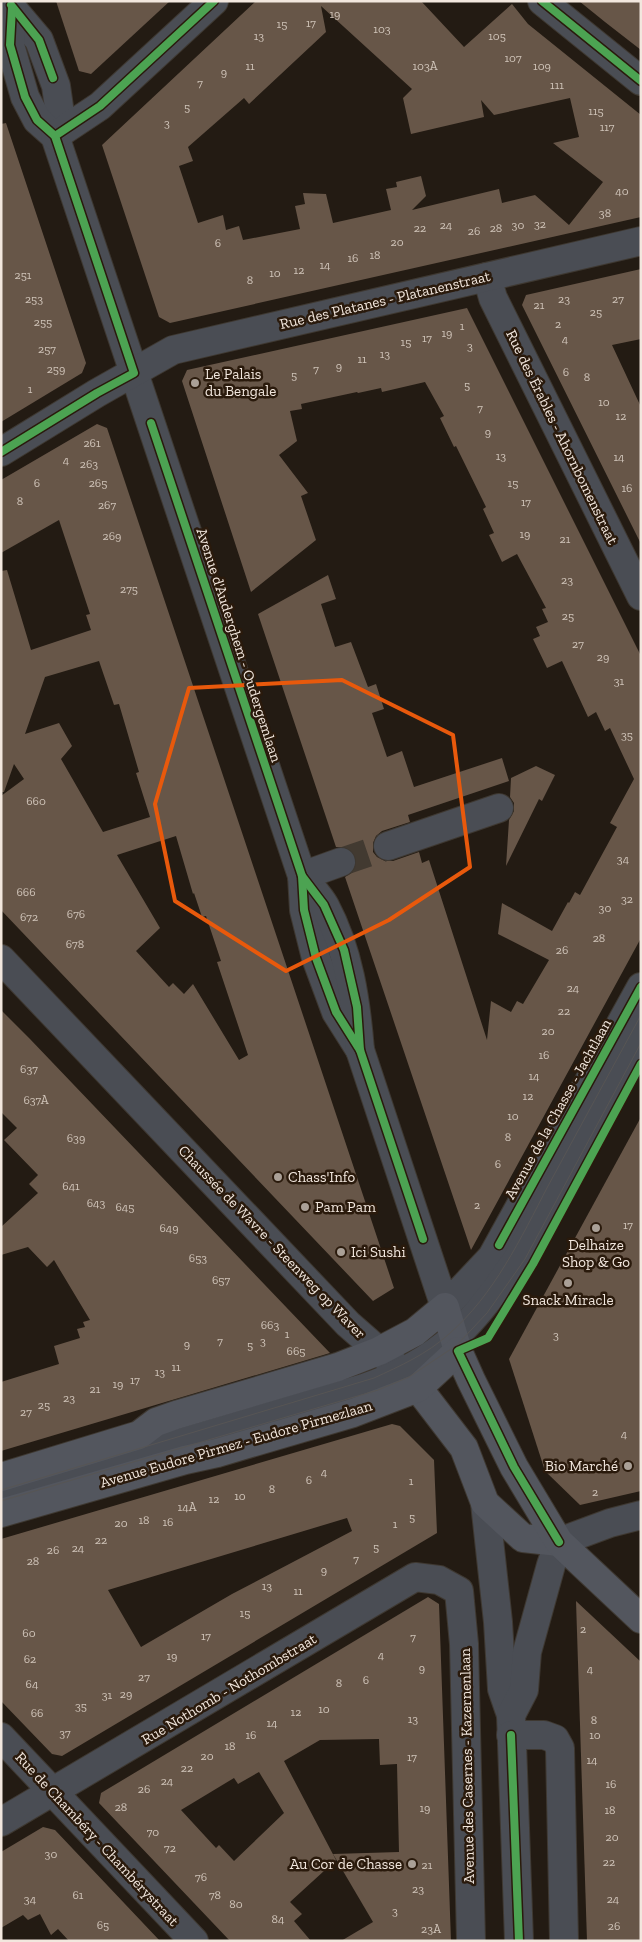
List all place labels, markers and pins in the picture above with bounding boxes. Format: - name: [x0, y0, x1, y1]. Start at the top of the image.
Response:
- place label: Le Palais du Bengale: [205, 365, 276, 400]
- marker: Le Palais du Bengale: [189, 377, 201, 389]
- place label: Chass'Info: [288, 1168, 355, 1186]
- marker: Chass'Info: [272, 1171, 284, 1183]
- place label: Pam Pam: [315, 1198, 376, 1216]
- marker: Pam Pam: [299, 1201, 311, 1213]
- marker: Delhaize Shop & Go: [590, 1222, 602, 1234]
- place label: Delhaize Shop & Go: [562, 1236, 630, 1271]
- place label: Ici Sushi: [351, 1243, 406, 1261]
- marker: Ici Sushi: [335, 1246, 347, 1258]
- marker: Snack Miracle: [562, 1277, 574, 1289]
- place label: Snack Miracle: [523, 1291, 613, 1309]
- place label: Bio Marché: [545, 1457, 618, 1475]
- marker: Bio Marché: [622, 1460, 634, 1472]
- place label: Au Cor de Chasse: [290, 1855, 402, 1873]
- marker: Au Cor de Chasse: [406, 1858, 418, 1870]

